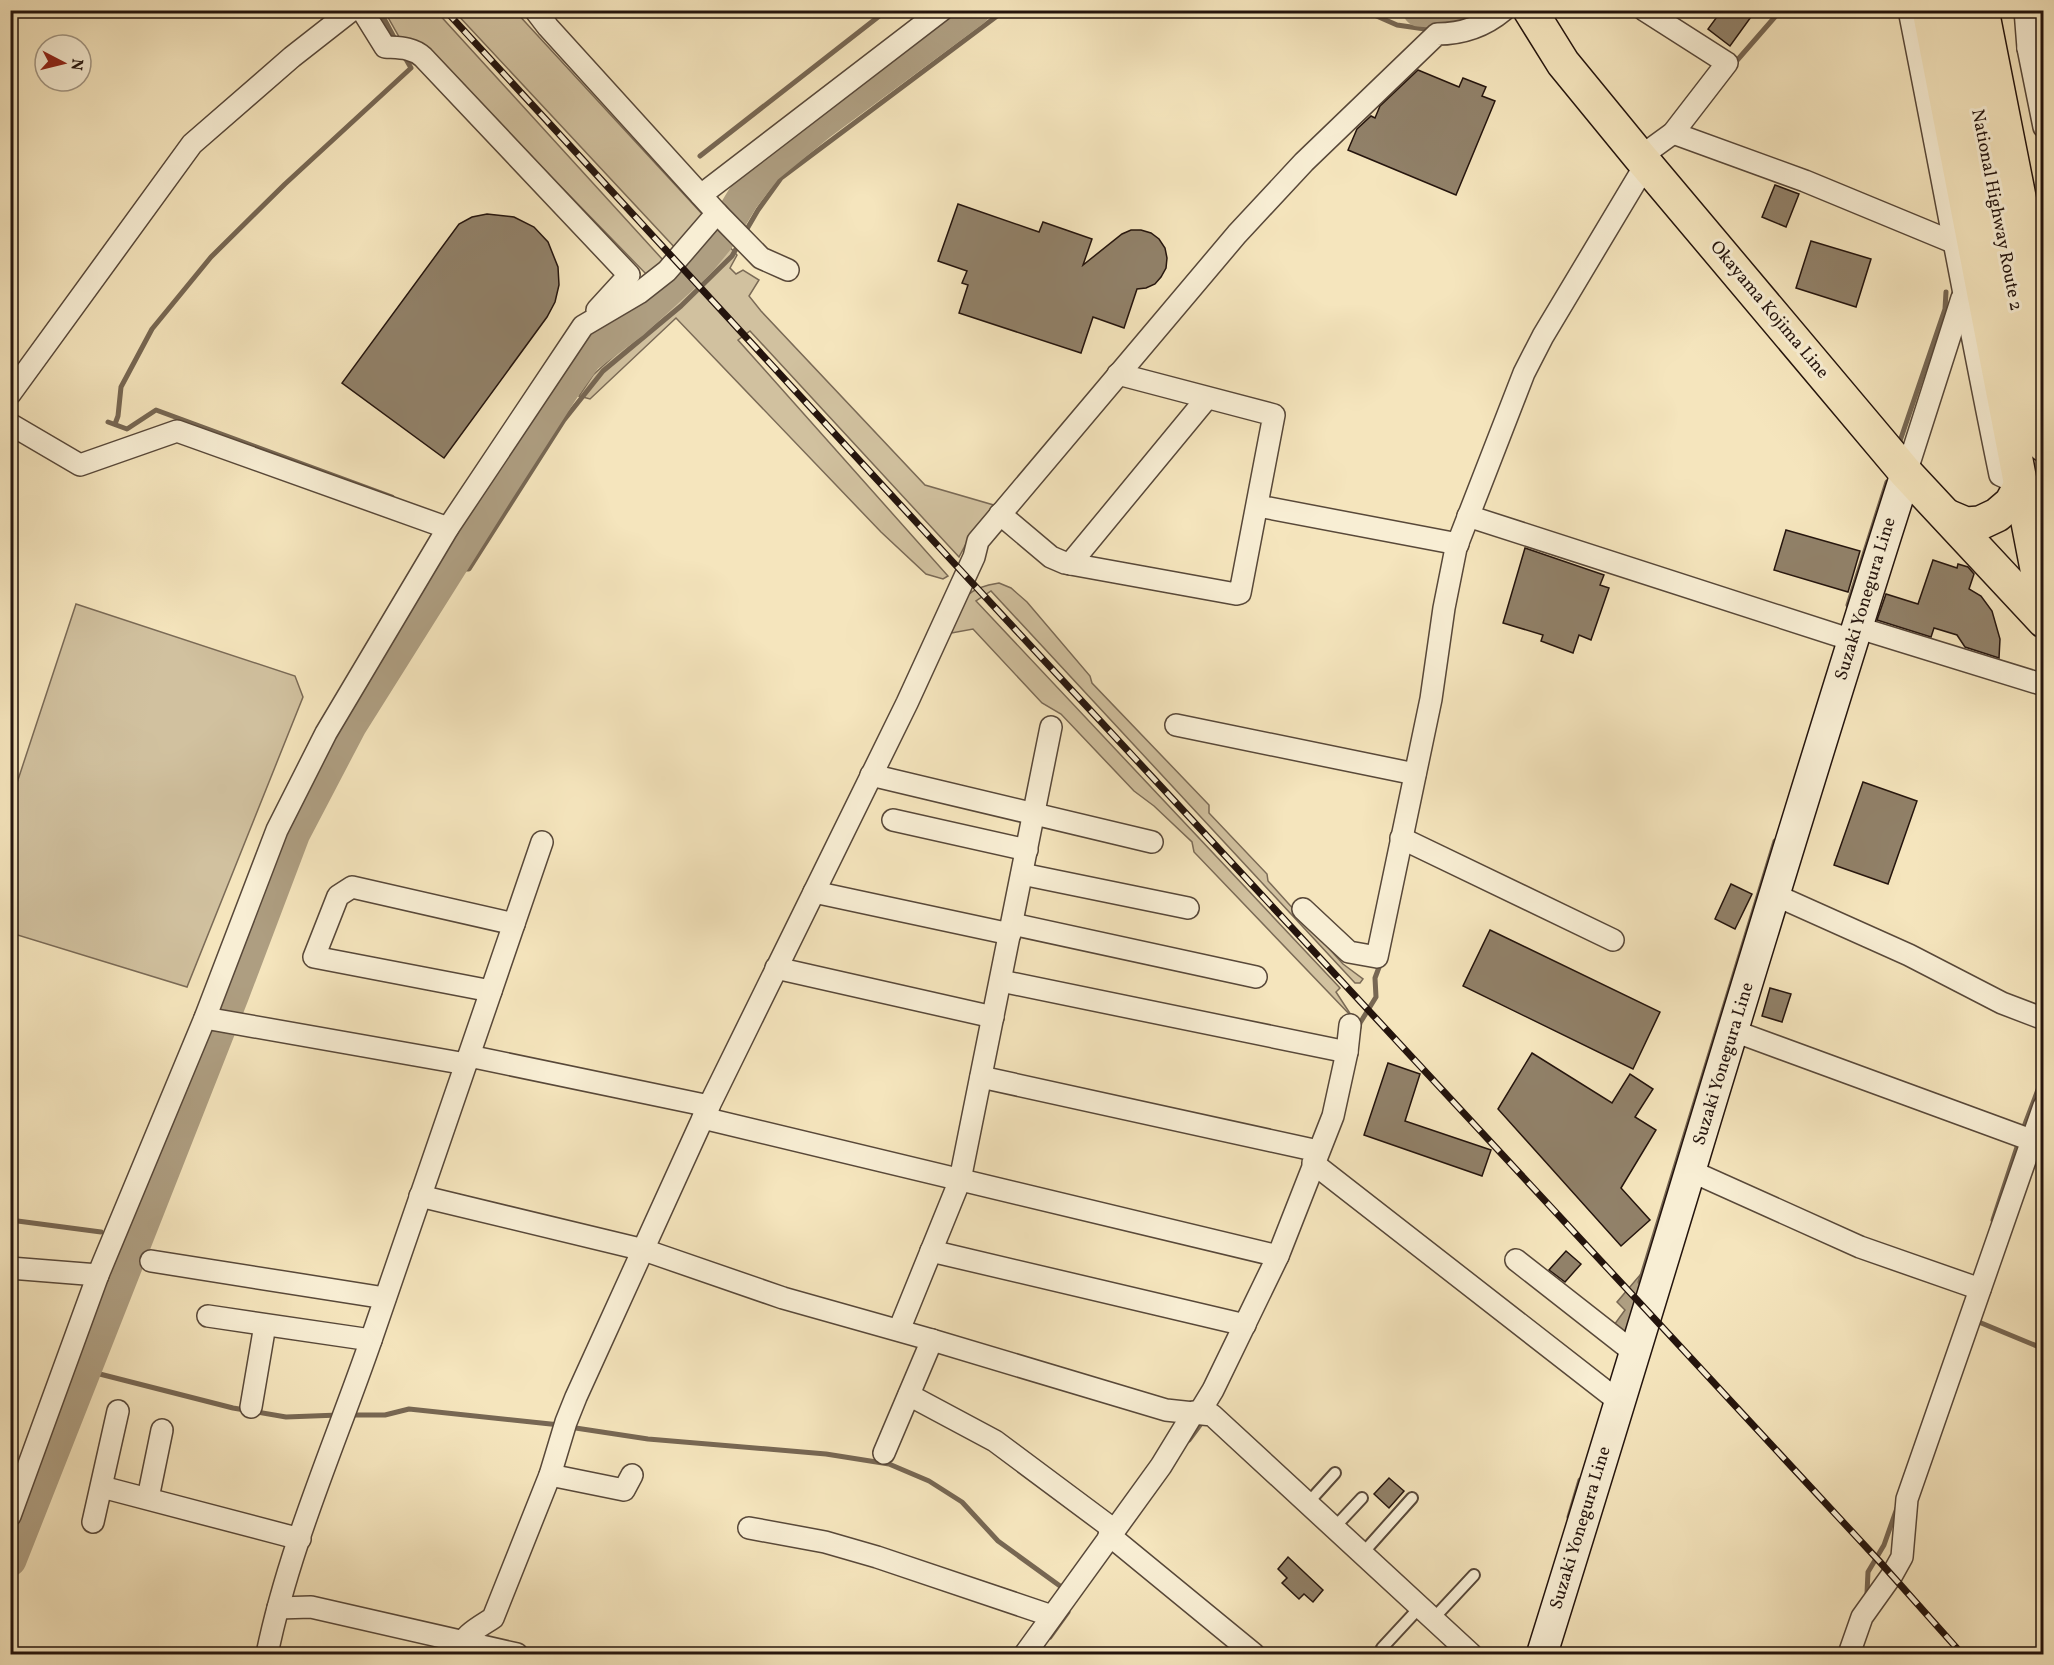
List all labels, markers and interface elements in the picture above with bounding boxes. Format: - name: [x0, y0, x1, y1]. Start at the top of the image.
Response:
- north arrow: [33, 33, 93, 93]
- text: N: [64, 57, 88, 72]
- street label: National Highway Route 2: [1964, 107, 2028, 313]
- street label: Okayama Kojima Line: [1704, 236, 1834, 384]
- street label: Suzaki Yonegura Line: [1829, 514, 1903, 684]
- street label: Suzaki Yonegura Line: [1687, 979, 1761, 1149]
- street label: Suzaki Yonegura Line: [1544, 1443, 1618, 1613]

